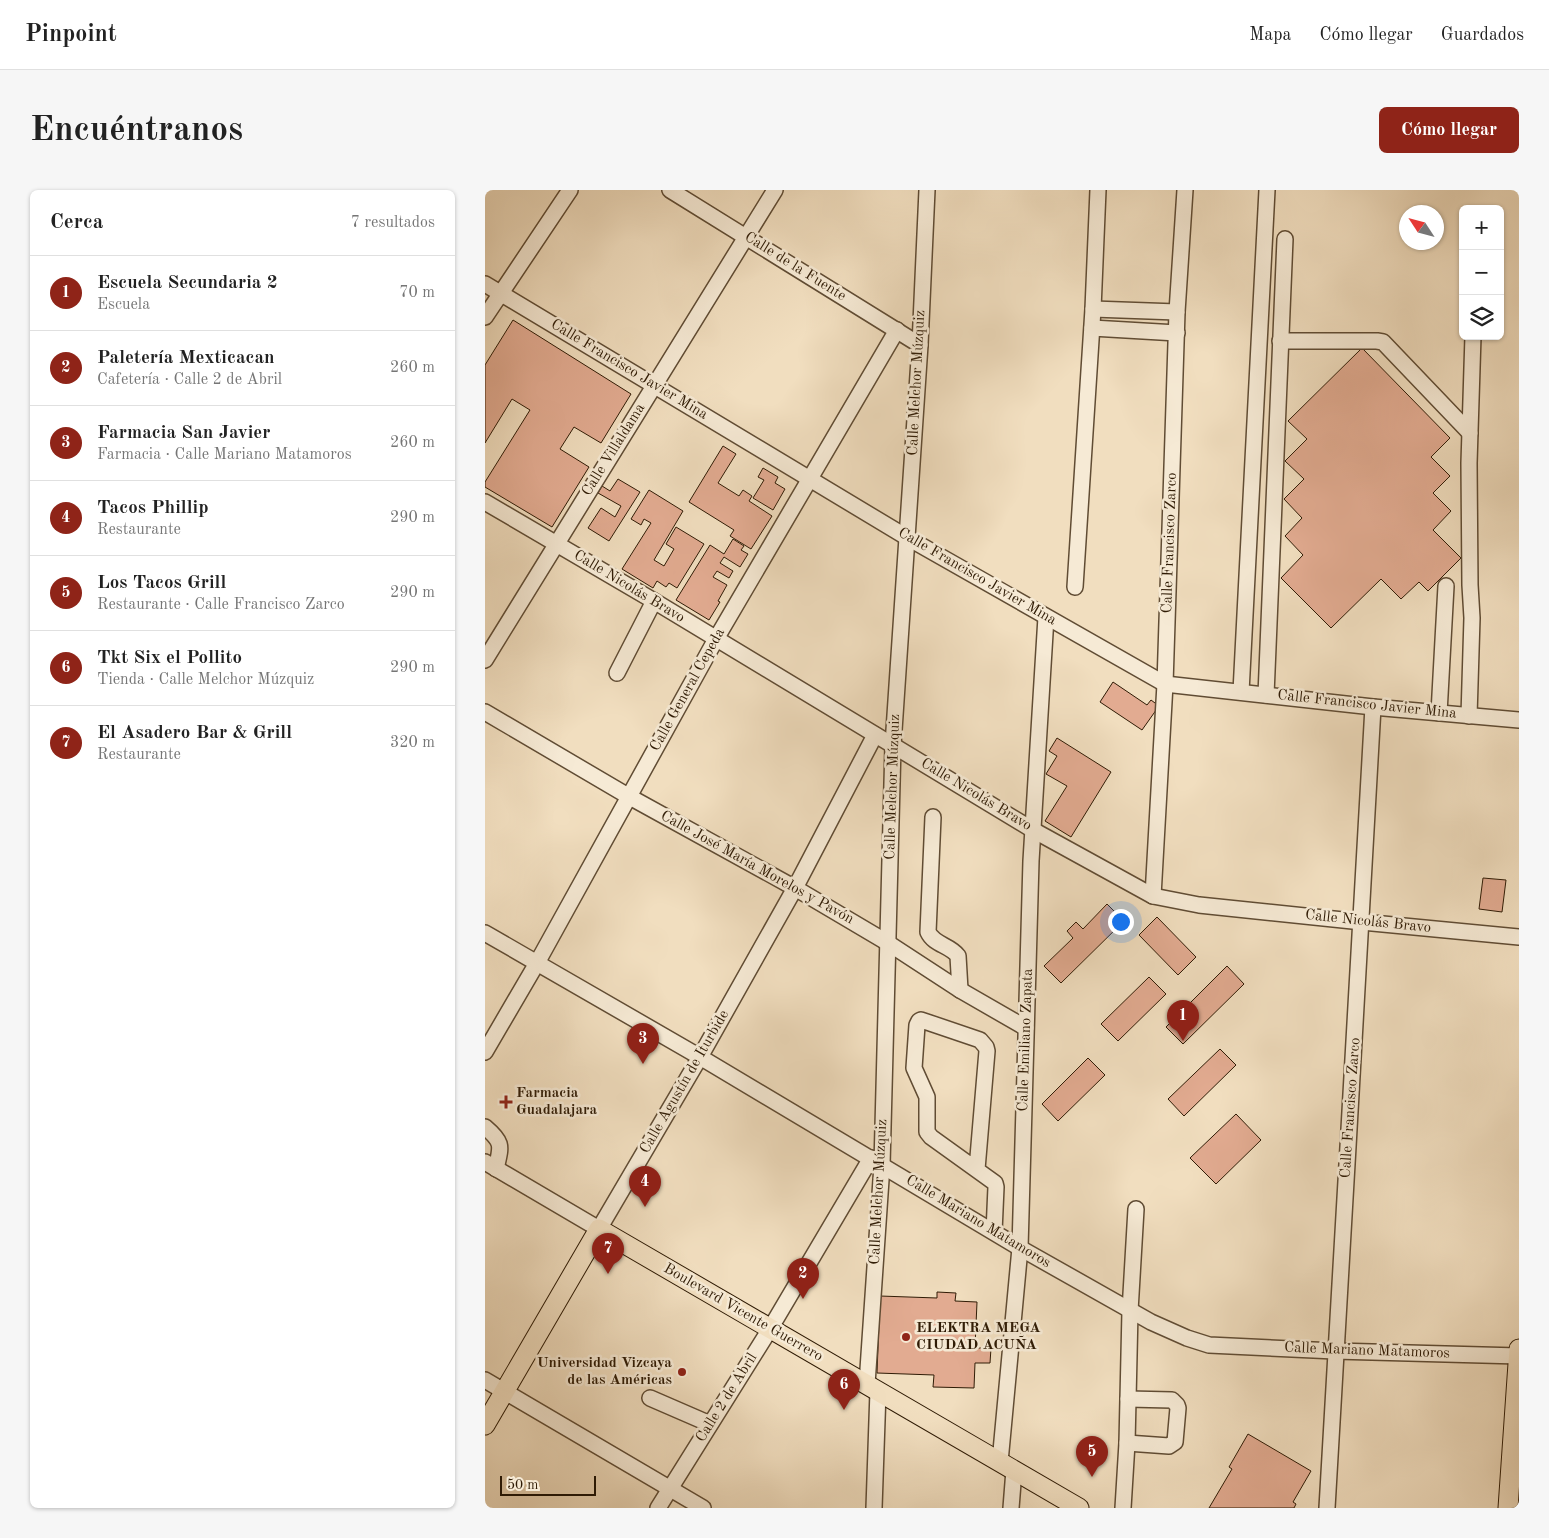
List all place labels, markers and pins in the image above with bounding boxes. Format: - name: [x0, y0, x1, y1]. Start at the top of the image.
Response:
- pin: 1: [1167, 1000, 1199, 1041]
- pin: 3: [627, 1023, 659, 1064]
- place label: Farmacia Guadalajara: [516, 1086, 598, 1118]
- marker: Farmacia Guadalajara: [500, 1096, 512, 1108]
- pin: 4: [629, 1166, 661, 1207]
- pin: 7: [592, 1233, 624, 1274]
- pin: 2: [787, 1258, 819, 1299]
- place label: ELEKTRA MEGA CIUDAD ACUÑA: [916, 1321, 1041, 1353]
- marker: ELEKTRA MEGA CIUDAD ACUÑA: [900, 1331, 912, 1343]
- place label: Universidad Vizcaya de las Américas: [537, 1356, 672, 1388]
- marker: Universidad Vizcaya de las Américas: [676, 1366, 688, 1378]
- pin: 6: [828, 1369, 860, 1410]
- pin: 5: [1076, 1436, 1108, 1477]

